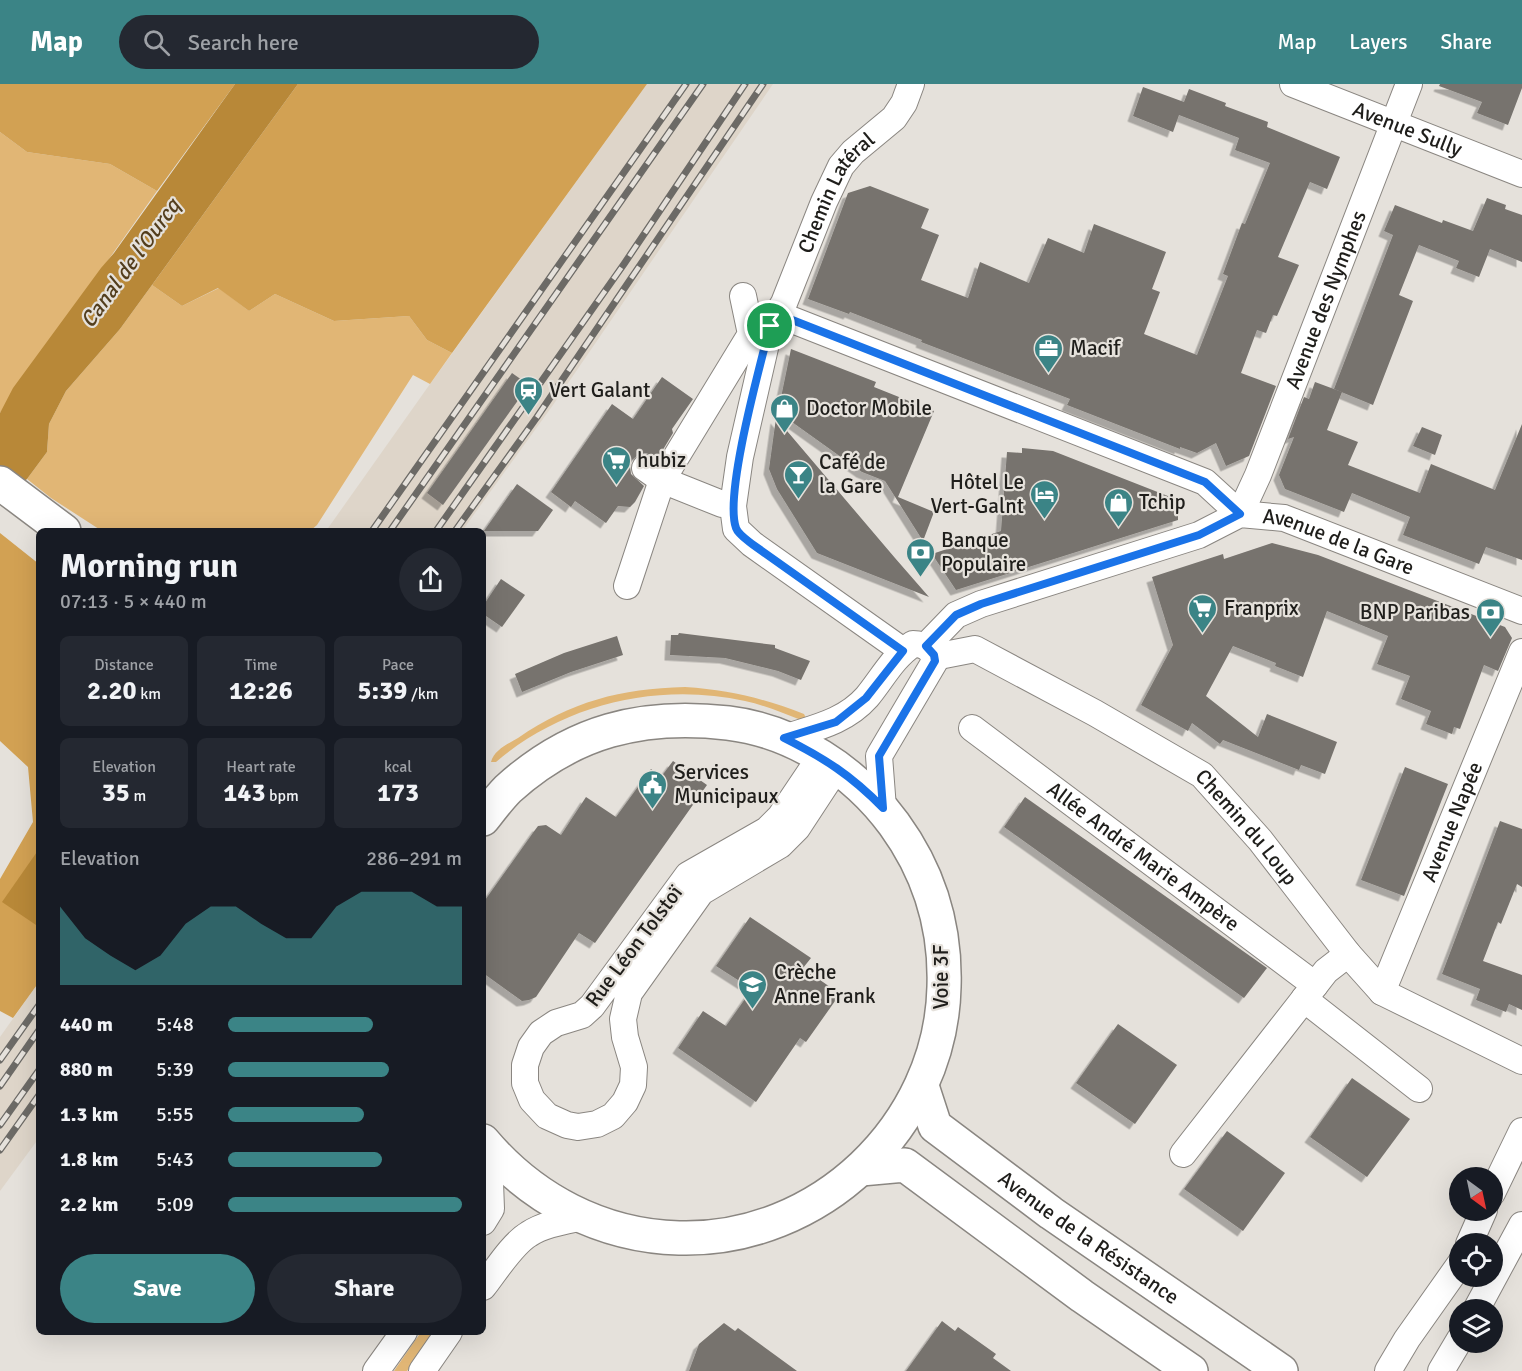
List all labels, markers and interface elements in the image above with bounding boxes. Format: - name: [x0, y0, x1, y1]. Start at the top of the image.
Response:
- search box: [119, 15, 539, 69]
- text: Map: [30, 25, 83, 59]
- icon: search: [140, 26, 173, 59]
- text: Search here: [188, 29, 299, 56]
- text: Map: [1278, 29, 1316, 55]
- text: Layers: [1349, 29, 1407, 55]
- text: Share: [1440, 29, 1492, 55]
- street label: Avenue Sully: [1349, 96, 1466, 162]
- street label: Chemin Latéral: [792, 126, 880, 257]
- water label: Canal de l'Ourcq: [74, 192, 187, 333]
- street label: Avenue des Nymphes: [1280, 207, 1372, 393]
- pin: [744, 300, 795, 351]
- icon: arrive: [753, 309, 786, 342]
- office icon: Macif: [1033, 332, 1065, 374]
- place label: Macif: [1070, 335, 1121, 361]
- station icon: Vert Galant: [512, 374, 544, 416]
- place label: Vert Galant: [549, 377, 650, 403]
- shop icon: Doctor Mobile: [769, 392, 801, 434]
- place label: Doctor Mobile: [806, 395, 932, 421]
- supermarket icon: hubiz: [600, 444, 632, 486]
- place label: hubiz: [637, 447, 686, 473]
- place label: Café de la Gare: [819, 449, 886, 499]
- bar icon: Café de la Gare: [782, 458, 814, 500]
- place label: Hôtel Le Vert-Galnt: [931, 469, 1024, 519]
- hotel icon: Hôtel Le Vert-Galnt: [1029, 478, 1061, 520]
- shop icon: Tchip: [1102, 486, 1134, 528]
- place label: Tchip: [1139, 489, 1186, 515]
- street label: Avenue de la Gare: [1261, 503, 1418, 581]
- place label: Banque Populaire: [941, 527, 1026, 577]
- bank icon: Banque Populaire: [904, 536, 936, 578]
- text: Morning run: [60, 546, 238, 587]
- button: share: [399, 548, 462, 611]
- text: 07:13 · 5 × 440 m: [60, 589, 207, 614]
- supermarket icon: Franprix: [1187, 592, 1219, 634]
- place label: Franprix: [1224, 595, 1299, 621]
- bank icon: BNP Paribas: [1475, 596, 1507, 638]
- place label: BNP Paribas: [1360, 599, 1470, 625]
- text: Distance: [94, 655, 154, 675]
- text: Time: [245, 655, 277, 675]
- text: Pace: [382, 655, 414, 675]
- text: 2.20: [87, 675, 137, 707]
- text: 12:26: [229, 675, 293, 707]
- text: 5:39: [358, 675, 407, 707]
- text: km: [137, 684, 161, 704]
- text: /km: [407, 684, 438, 704]
- text: Elevation: [92, 757, 156, 777]
- text: Heart rate: [226, 757, 296, 777]
- text: kcal: [384, 757, 412, 777]
- street label: Avenue Napée: [1416, 758, 1488, 886]
- place label: Services Municipaux: [674, 759, 779, 809]
- street label: Chemin du Loup: [1190, 764, 1303, 890]
- public building icon: Services Municipaux: [637, 768, 669, 810]
- street label: Allée André Marie Ampère: [1042, 776, 1245, 937]
- text: 35: [102, 777, 130, 809]
- text: 143: [223, 777, 265, 809]
- text: 173: [377, 777, 419, 809]
- text: m: [130, 786, 146, 806]
- text: bpm: [265, 786, 299, 806]
- text: Elevation: [60, 846, 140, 871]
- text: 286–291 m: [366, 846, 462, 871]
- street label: Rue Léon Tolstoï: [580, 880, 688, 1012]
- street label: Voie 3F: [928, 944, 954, 1010]
- place label: Crèche Anne Frank: [774, 959, 876, 1009]
- school or university icon: Crèche Anne Frank: [737, 968, 769, 1010]
- text: 440 m: [60, 1012, 113, 1037]
- text: 5:48: [156, 1012, 194, 1037]
- text: 880 m: [60, 1057, 113, 1082]
- text: 5:39: [156, 1057, 194, 1082]
- text: 1.3 km: [60, 1102, 118, 1127]
- text: 5:55: [156, 1102, 194, 1127]
- text: 1.8 km: [60, 1147, 118, 1172]
- text: 5:43: [156, 1147, 194, 1172]
- street label: Avenue de la Résistance: [993, 1165, 1184, 1310]
- north arrow: [1449, 1167, 1503, 1221]
- map controls: [1449, 1167, 1503, 1353]
- text: 2.2 km: [60, 1192, 118, 1217]
- text: 5:09: [156, 1192, 194, 1217]
- button: locate: [1449, 1233, 1503, 1287]
- button: Save: [60, 1254, 255, 1323]
- button: Share: [267, 1254, 462, 1323]
- button: layers: [1449, 1299, 1503, 1353]

